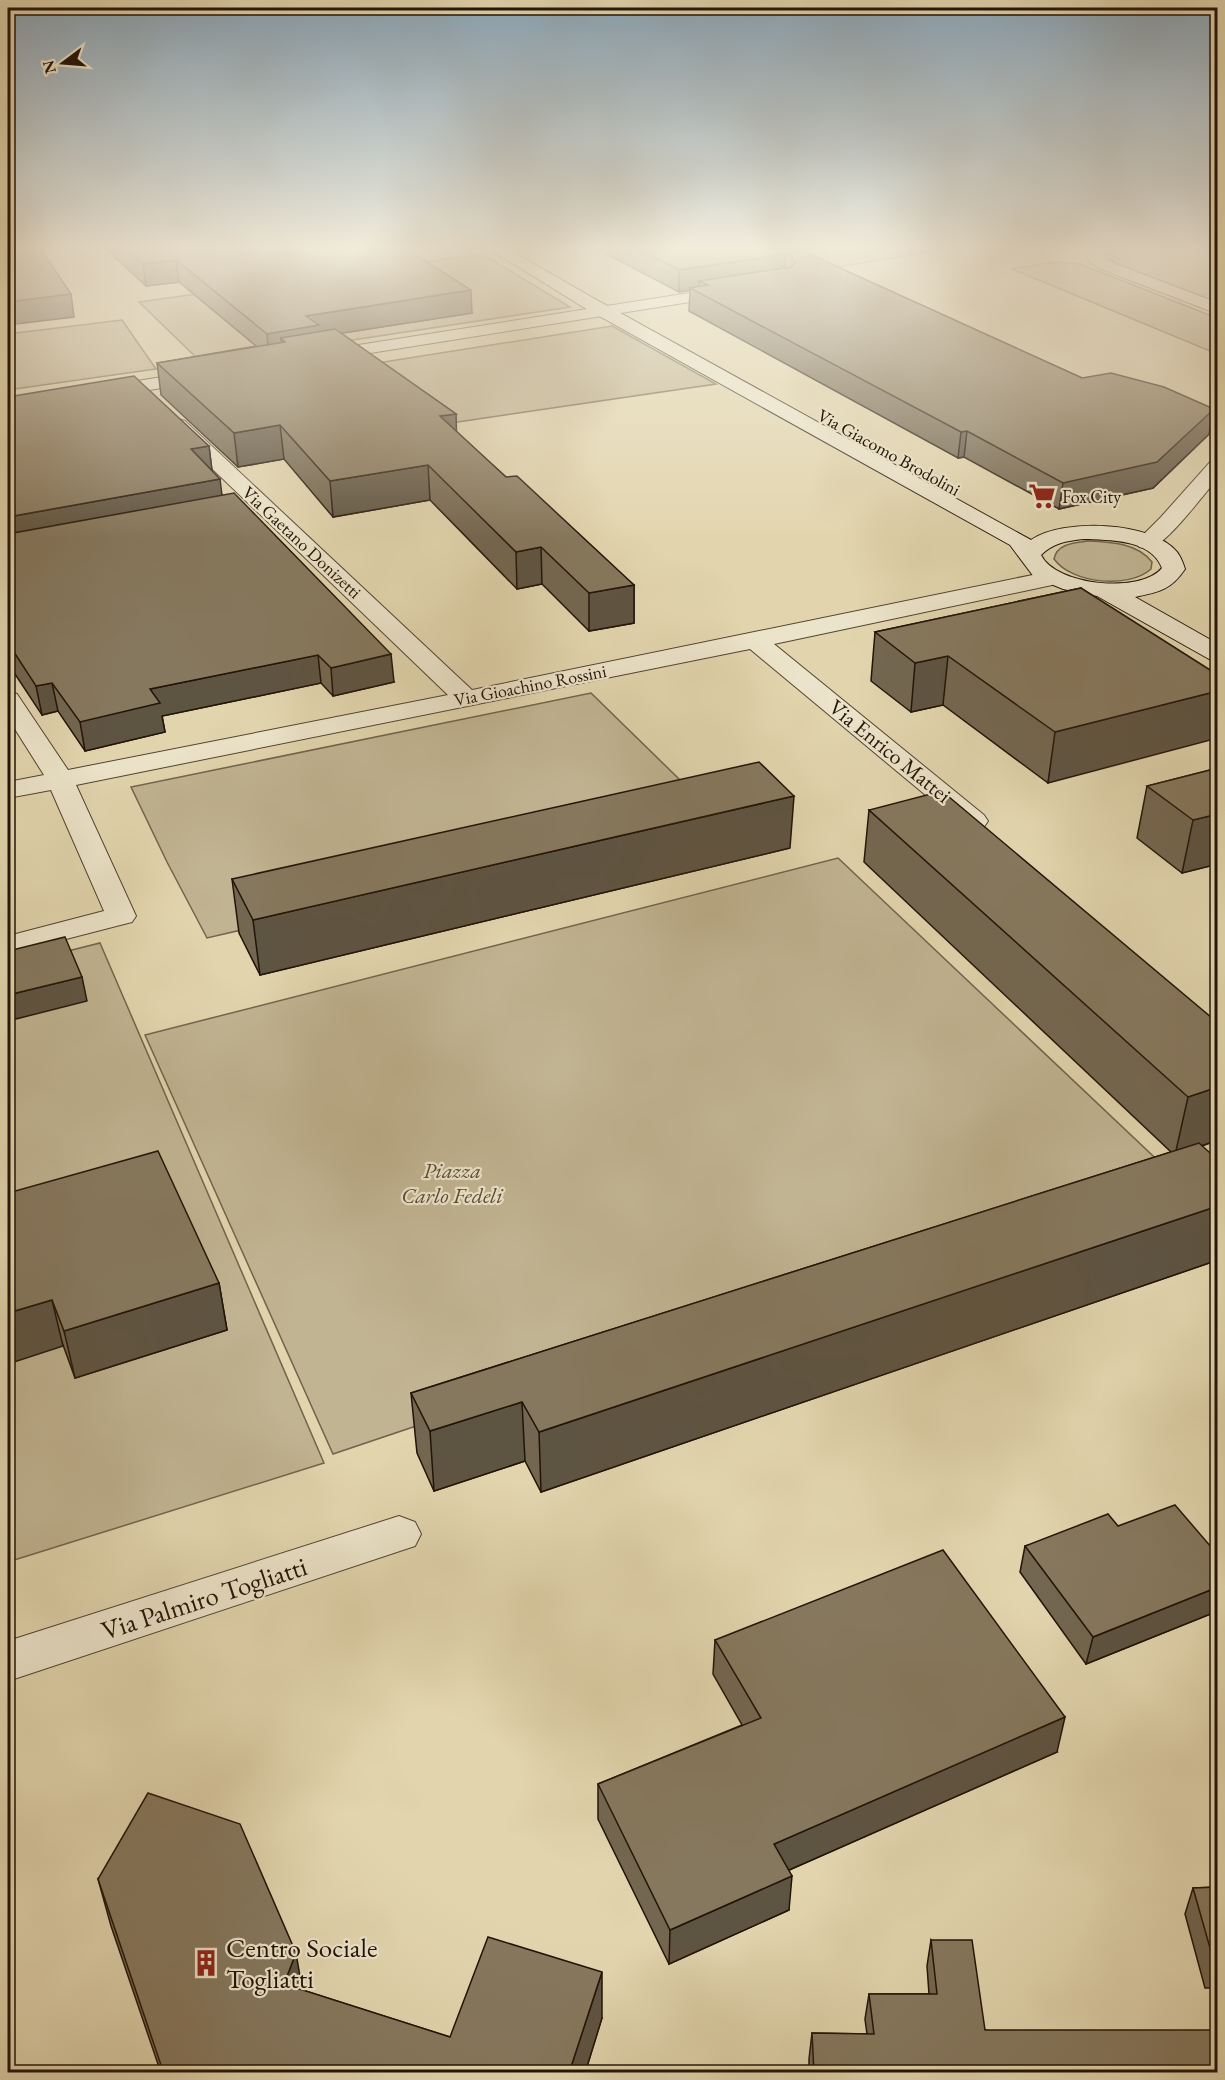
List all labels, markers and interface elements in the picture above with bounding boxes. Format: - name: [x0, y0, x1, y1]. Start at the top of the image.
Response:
- north arrow: [33, 33, 93, 93]
- text: N: [37, 58, 61, 76]
- street label: Via Giacomo Brodolini: [813, 403, 965, 501]
- street label: Via Gaetano Donizetti: [237, 481, 367, 604]
- supermarket icon: Fox City: [1027, 481, 1057, 511]
- place label: Fox City: [1062, 485, 1121, 508]
- street label: Via Gioachino Rossini: [452, 659, 609, 711]
- street label: Via Enrico Mattei: [823, 693, 957, 809]
- park label: Piazza Carlo Fedeli: [401, 1156, 504, 1210]
- street label: Via Palmiro Togliatti: [97, 1548, 312, 1648]
- place label: Centro Sociale Togliatti: [226, 1930, 378, 1996]
- building icon: Centro Sociale Togliatti: [191, 1948, 221, 1978]

